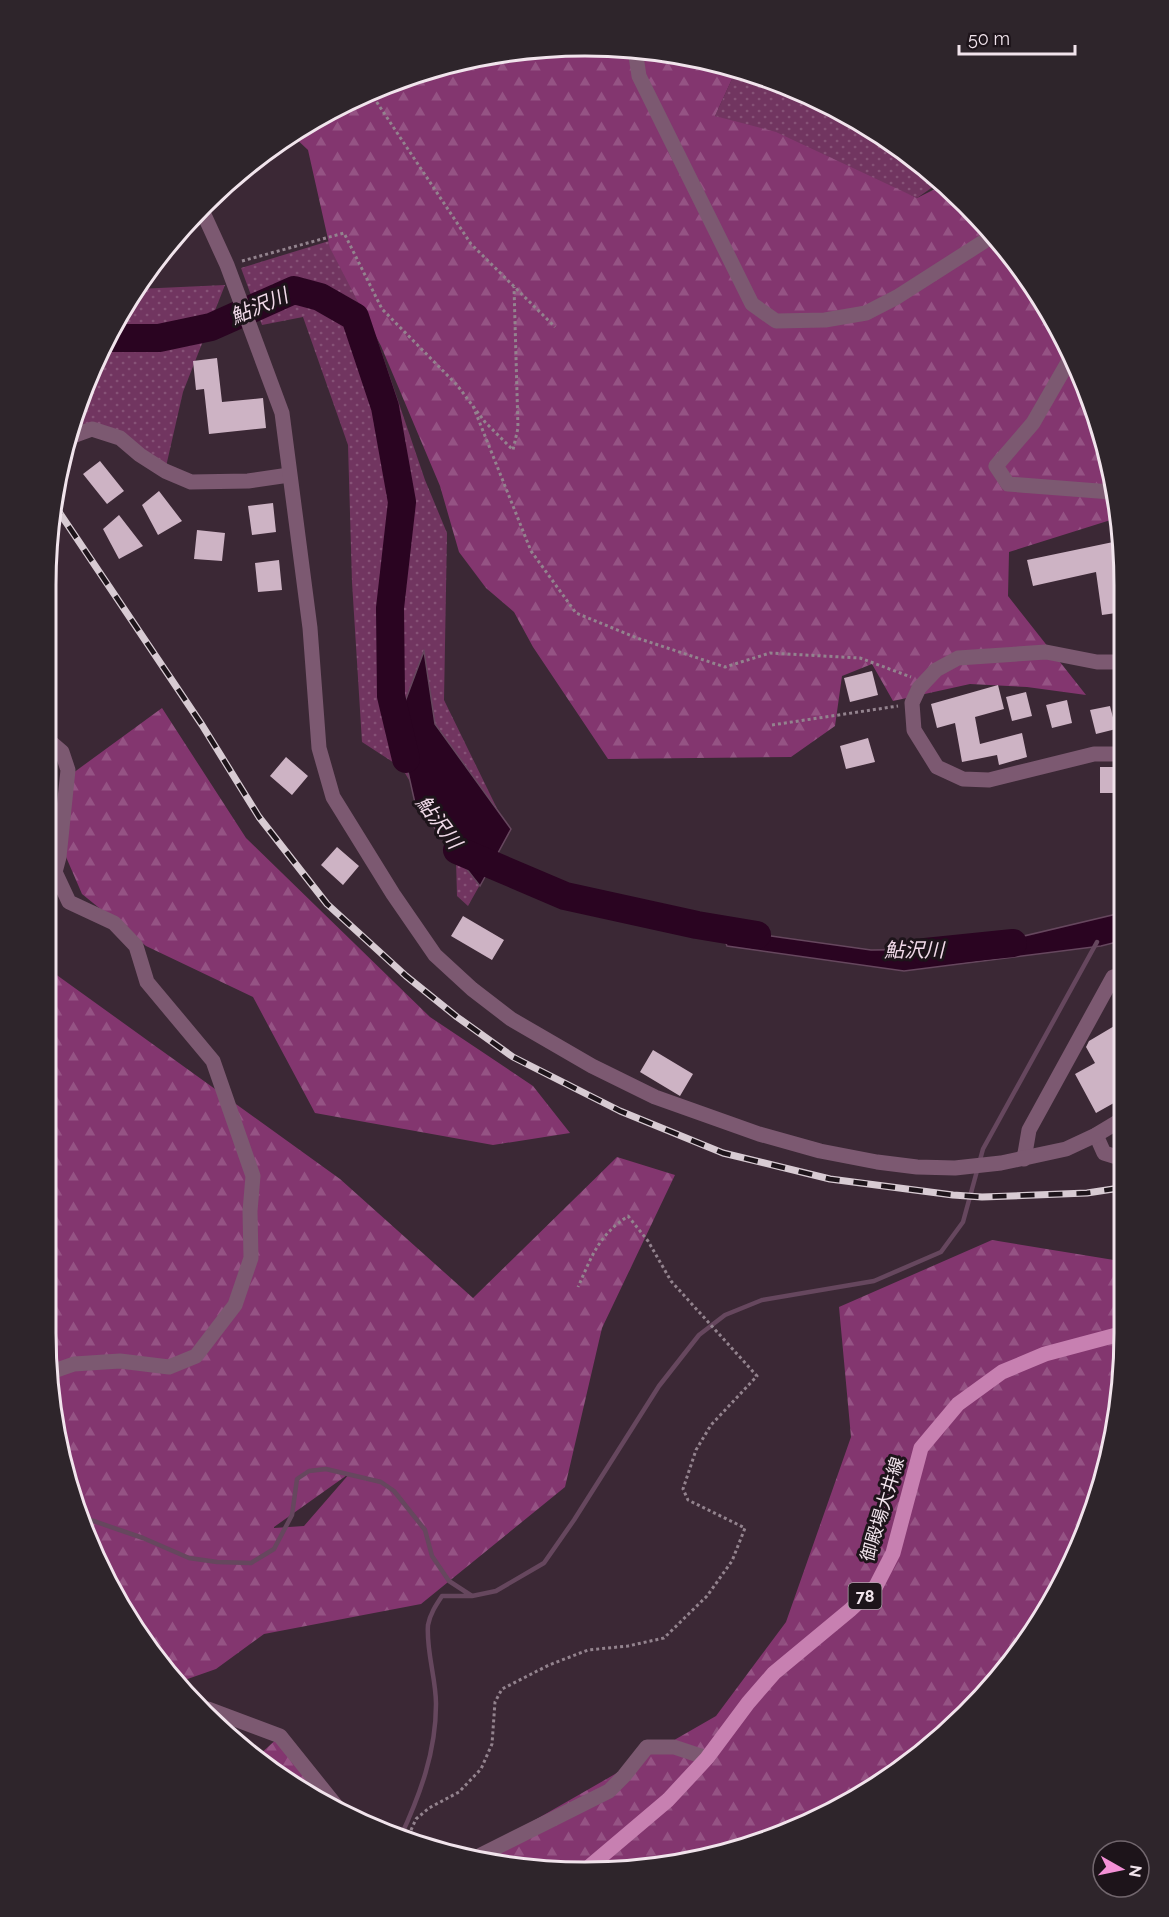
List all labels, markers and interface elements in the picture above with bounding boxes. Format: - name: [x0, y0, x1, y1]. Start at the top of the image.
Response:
- scale bar: [959, 18, 1074, 56]
- text: 50 m: [968, 28, 1010, 49]
- water label: 鮎沢川: [227, 282, 293, 329]
- water label: 鮎沢川: [411, 791, 468, 855]
- water label: 鮎沢川: [884, 938, 946, 962]
- street label: 御殿場大井線: [856, 1454, 908, 1564]
- road number: 78: [848, 1583, 882, 1609]
- north arrow: [1091, 1839, 1151, 1899]
- text: N: [1125, 1864, 1146, 1879]

